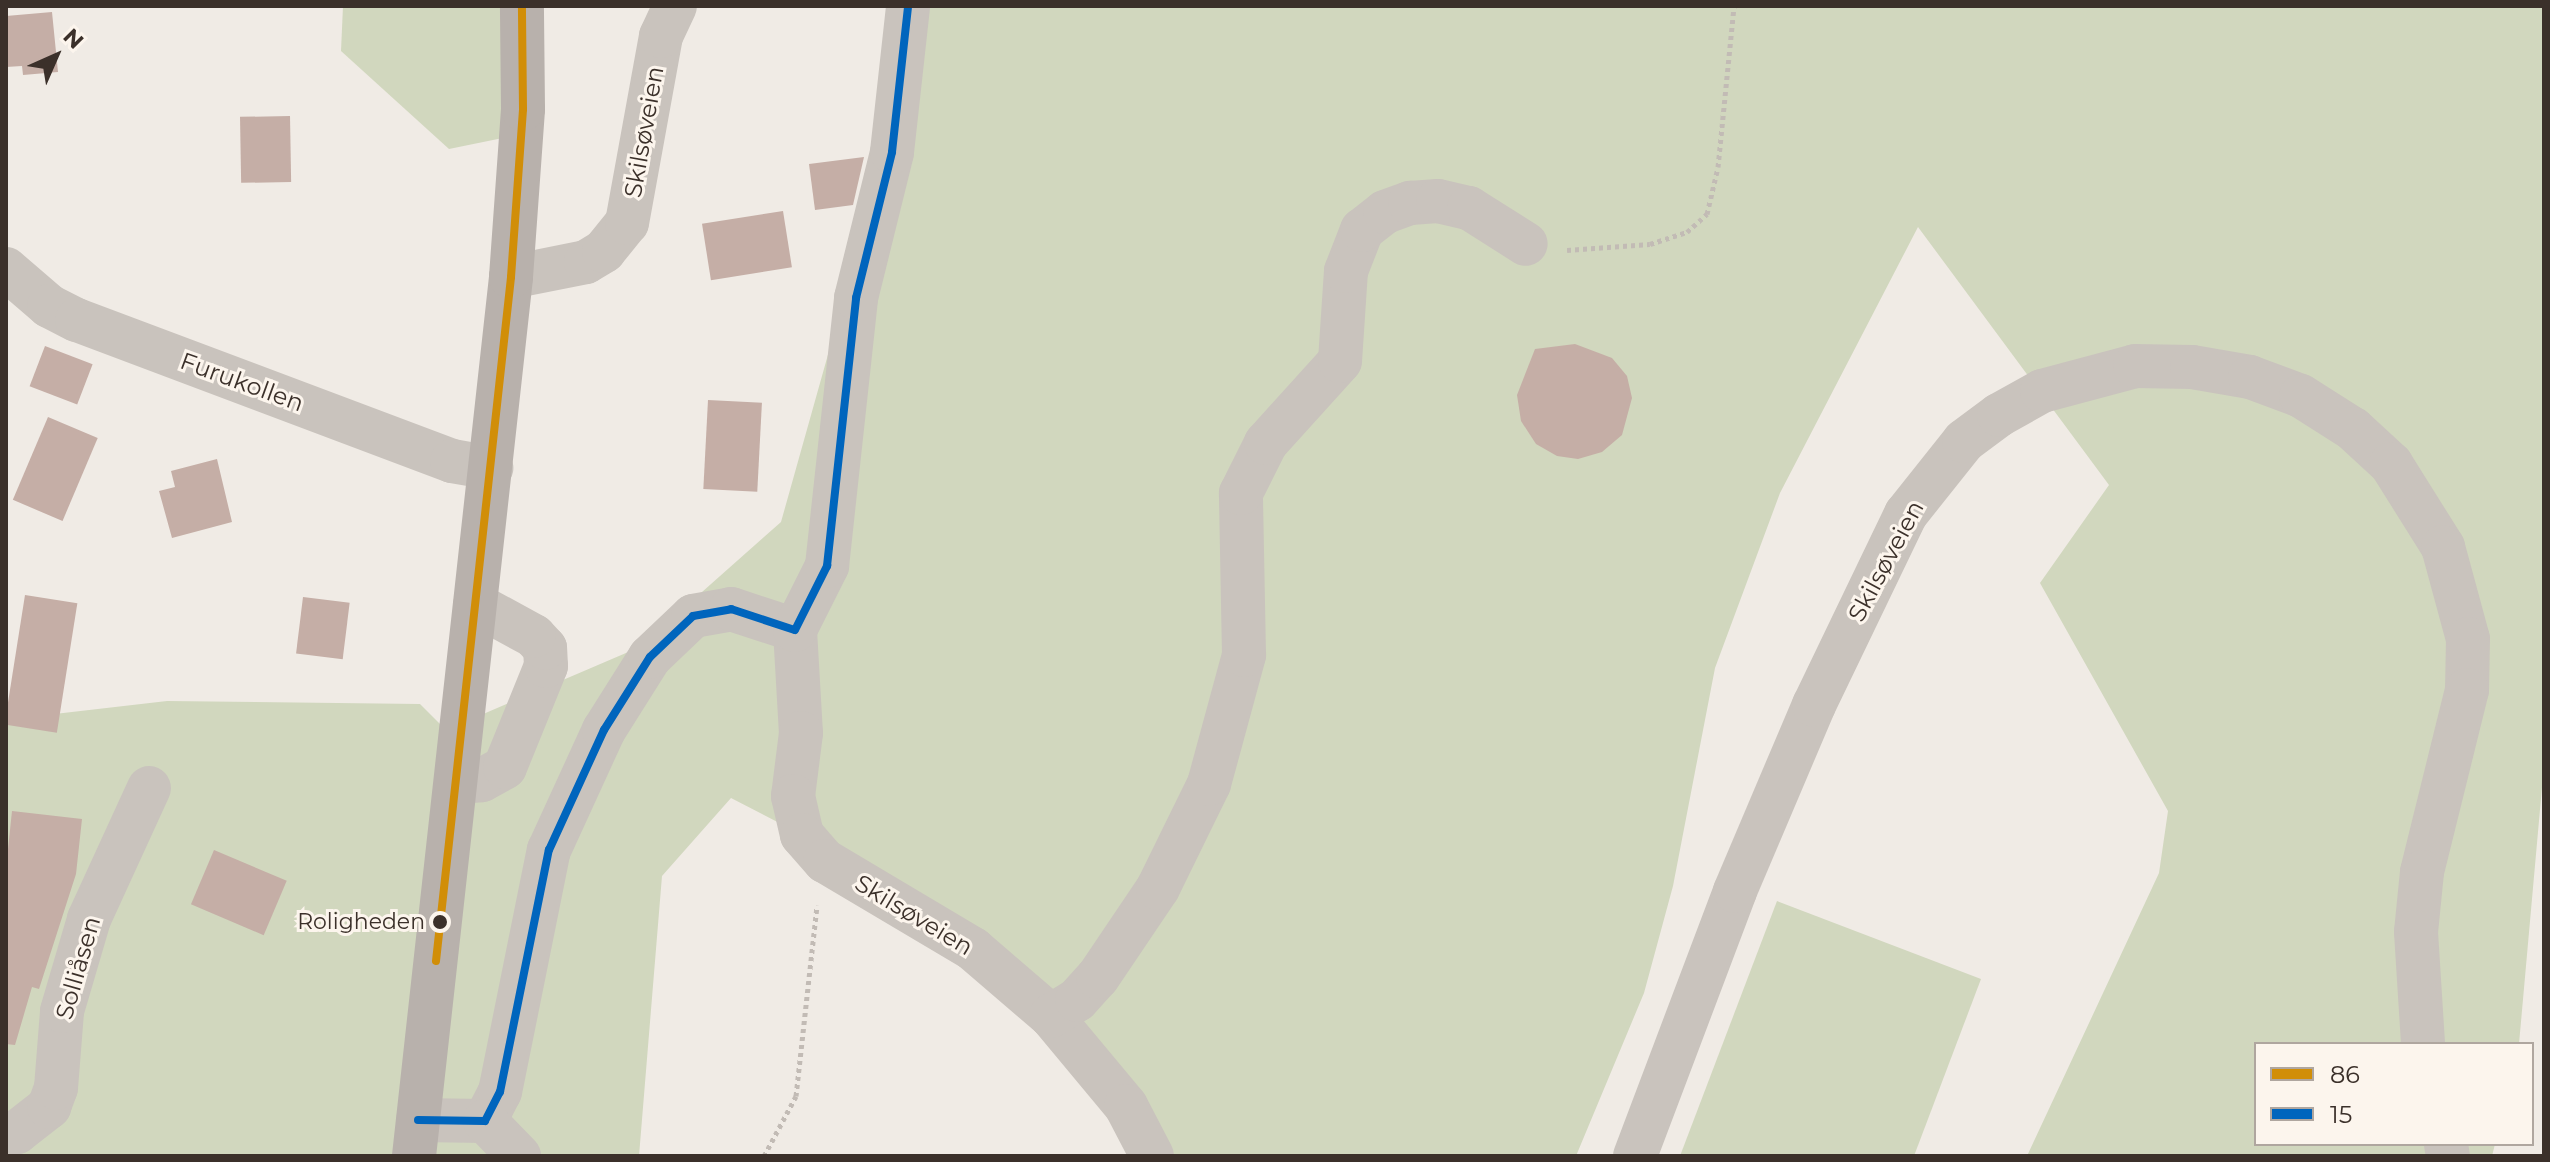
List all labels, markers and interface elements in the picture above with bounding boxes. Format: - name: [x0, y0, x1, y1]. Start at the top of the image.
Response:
- north arrow: [16, 16, 96, 96]
- text: N: [57, 23, 89, 55]
- street label: Skilsøveien: [618, 64, 670, 200]
- street label: Furukollen: [176, 346, 308, 418]
- street label: Skilsøveien: [1842, 496, 1930, 626]
- street label: Skilsøveien: [850, 868, 978, 962]
- place label: Roligheden: [297, 909, 425, 935]
- street label: Solliåsen: [50, 913, 106, 1023]
- marker: Roligheden: [432, 914, 448, 930]
- legend: [2254, 1042, 2534, 1146]
- text: 86: [2330, 1060, 2360, 1089]
- text: 15: [2330, 1100, 2352, 1129]

